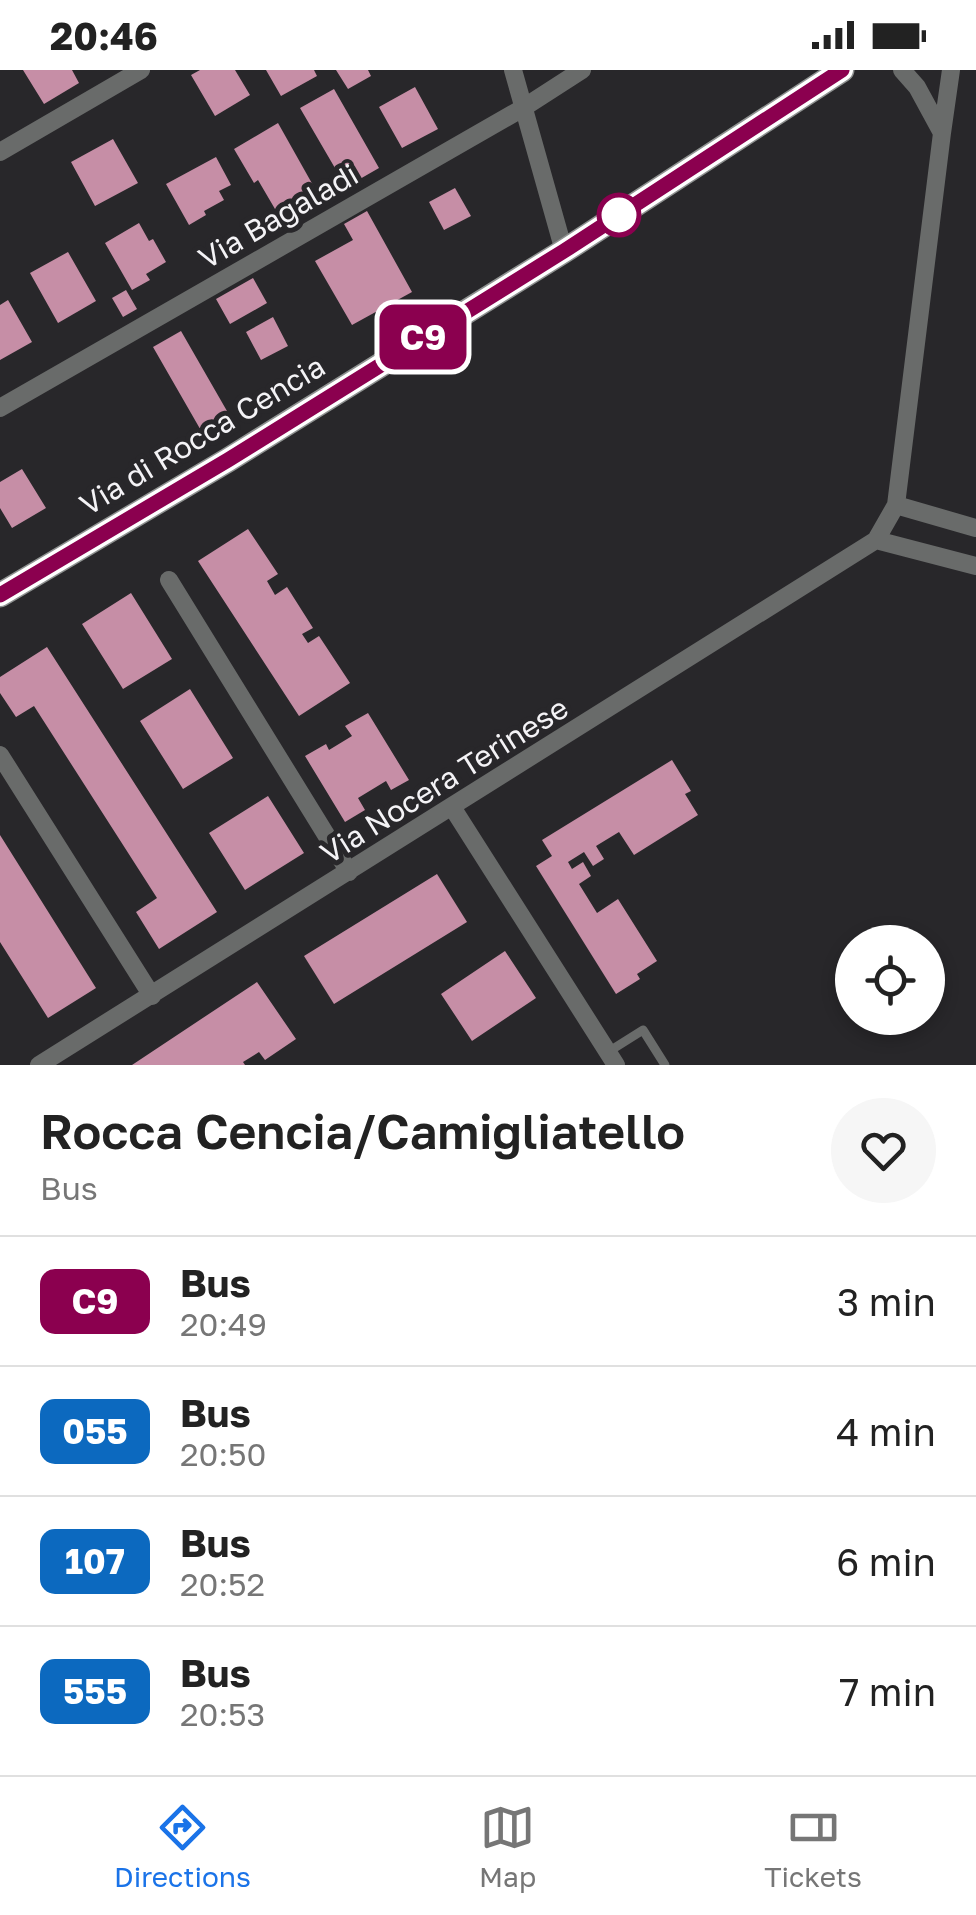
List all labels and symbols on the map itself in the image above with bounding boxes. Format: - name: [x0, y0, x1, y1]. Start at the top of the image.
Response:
- street label: Via Bagaladi: [192, 156, 364, 276]
- unlabelled marker: [598, 194, 640, 236]
- line badge: C9: [378, 304, 468, 370]
- street label: Via di Rocca Cencia: [73, 348, 331, 522]
- street label: Via Nocera Terinese: [314, 689, 574, 871]

